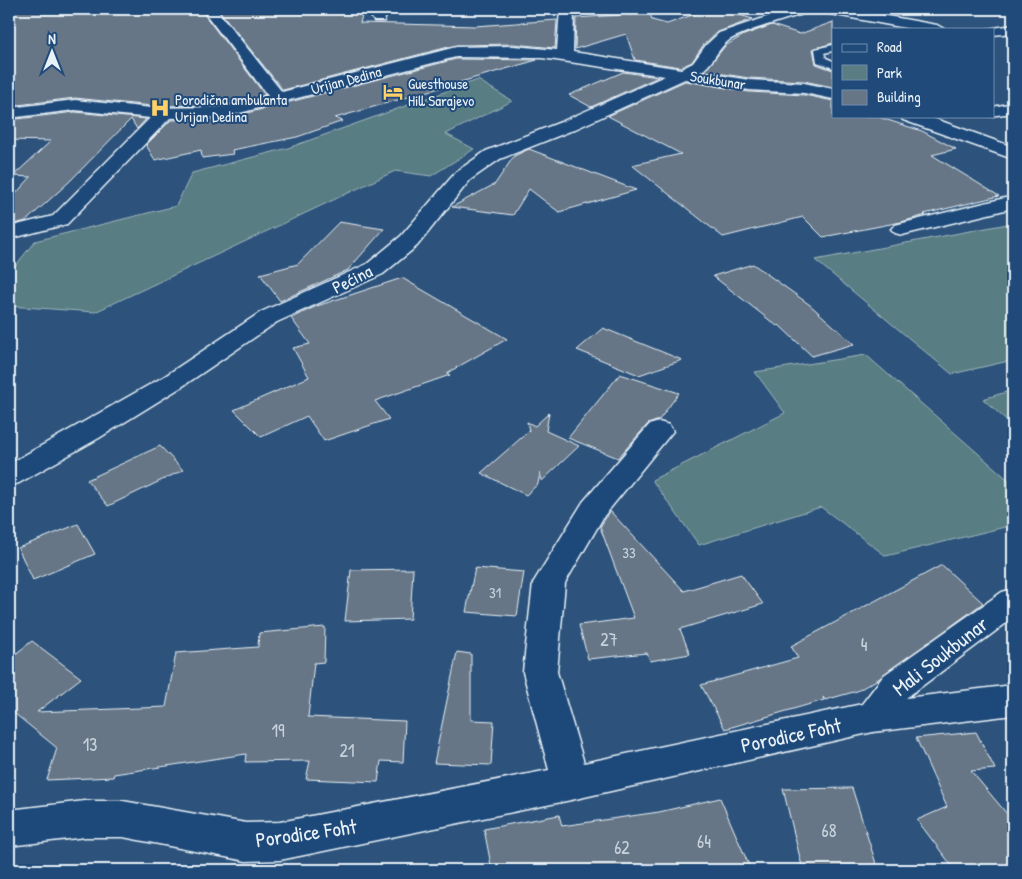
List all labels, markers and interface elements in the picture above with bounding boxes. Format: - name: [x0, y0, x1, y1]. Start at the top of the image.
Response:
- north arrow: [28, 28, 78, 78]
- legend: [832, 28, 994, 118]
- text: N: [48, 29, 56, 48]
- text: Road: [877, 36, 902, 57]
- street label: Urijan Dedina: [309, 61, 384, 99]
- text: Park: [877, 62, 902, 83]
- street label: Soukbunar: [689, 65, 747, 95]
- place label: Guesthouse Hill Sarajevo: [408, 73, 474, 111]
- hotel icon: Guesthouse Hill Sarajevo: [382, 81, 404, 103]
- text: Building: [877, 86, 921, 107]
- place label: Porodična ambulanta Urijan Dedina: [175, 89, 287, 127]
- hospital icon: Porodična ambulanta Urijan Dedina: [149, 97, 171, 119]
- street label: Pećina: [328, 258, 376, 300]
- house number: 33: [622, 542, 636, 563]
- house number: 31: [489, 582, 501, 603]
- street label: Mali Soukbunar: [886, 610, 994, 702]
- house number: 27: [600, 627, 618, 652]
- house number: 4: [861, 632, 868, 657]
- street label: Porodice Foht: [738, 710, 845, 760]
- house number: 19: [271, 718, 285, 743]
- house number: 13: [83, 732, 97, 757]
- house number: 21: [340, 738, 354, 763]
- street label: Porodice Foht: [254, 811, 359, 854]
- house number: 68: [822, 818, 837, 843]
- house number: 64: [697, 829, 711, 854]
- house number: 62: [614, 835, 630, 860]

